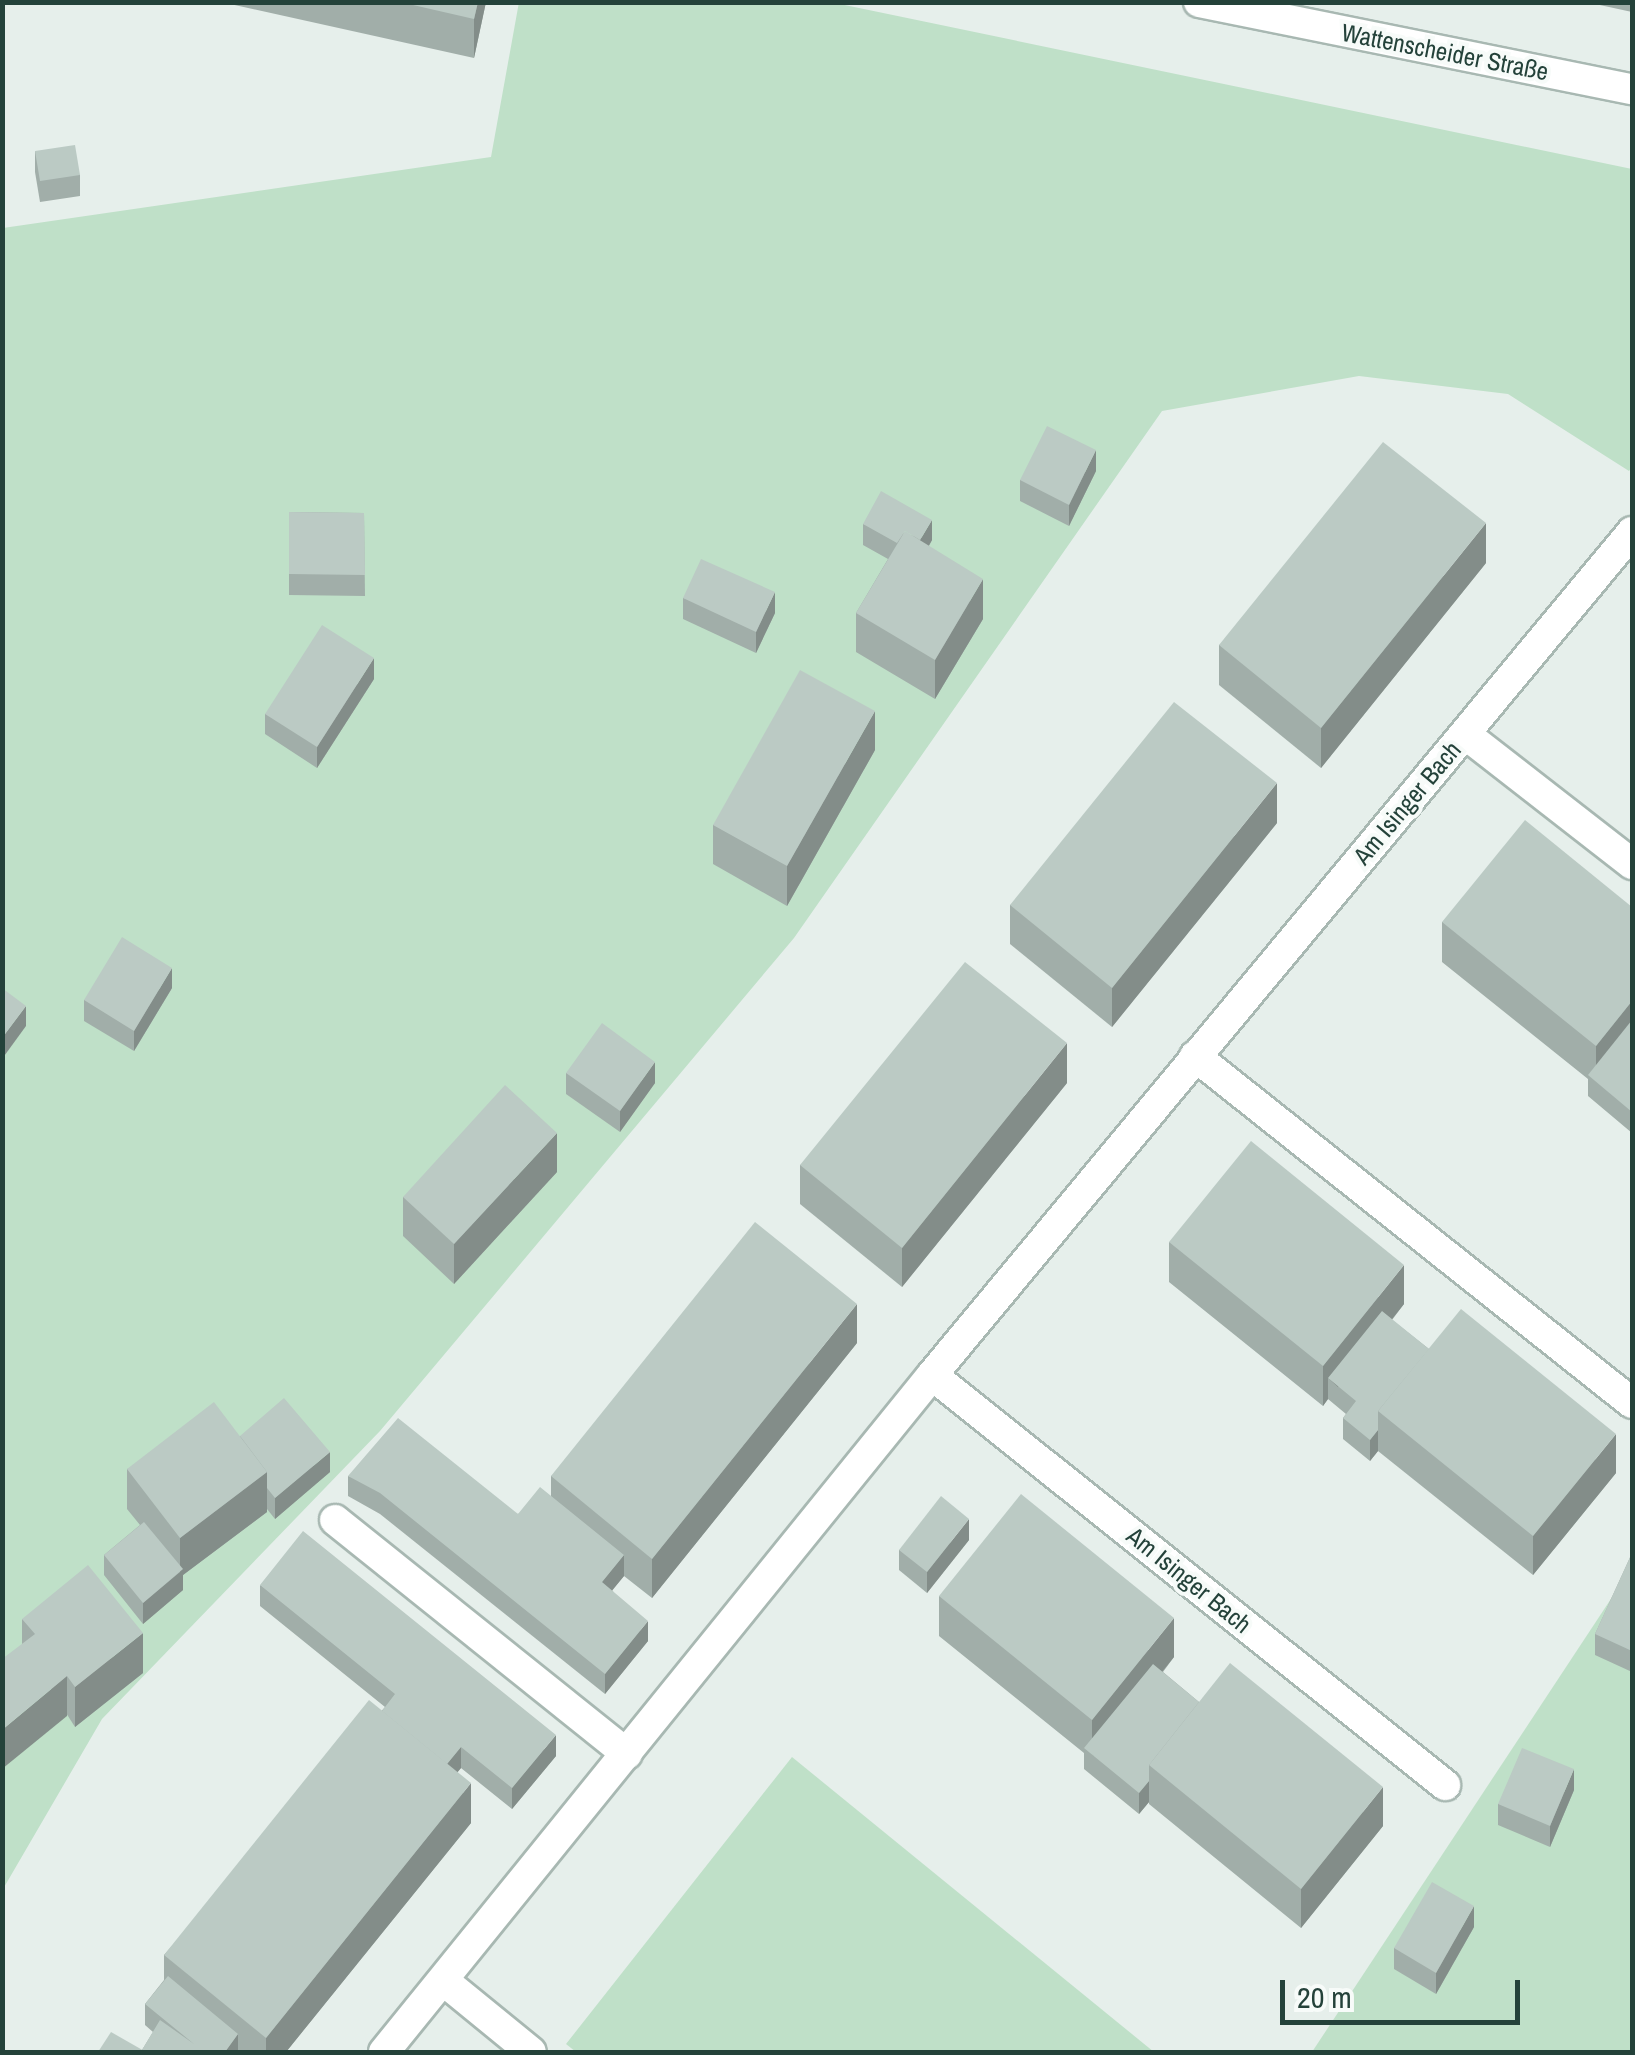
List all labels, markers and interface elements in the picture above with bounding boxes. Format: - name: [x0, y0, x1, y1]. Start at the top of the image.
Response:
- street label: Wattenscheider Straße: [1339, 17, 1551, 87]
- street label: Am Isinger Bach: [1347, 735, 1467, 871]
- street label: Am Isinger Bach: [1121, 1521, 1257, 1639]
- scale bar: [1285, 1960, 1525, 2022]
- text: 20 m: [1297, 1977, 1352, 2017]

